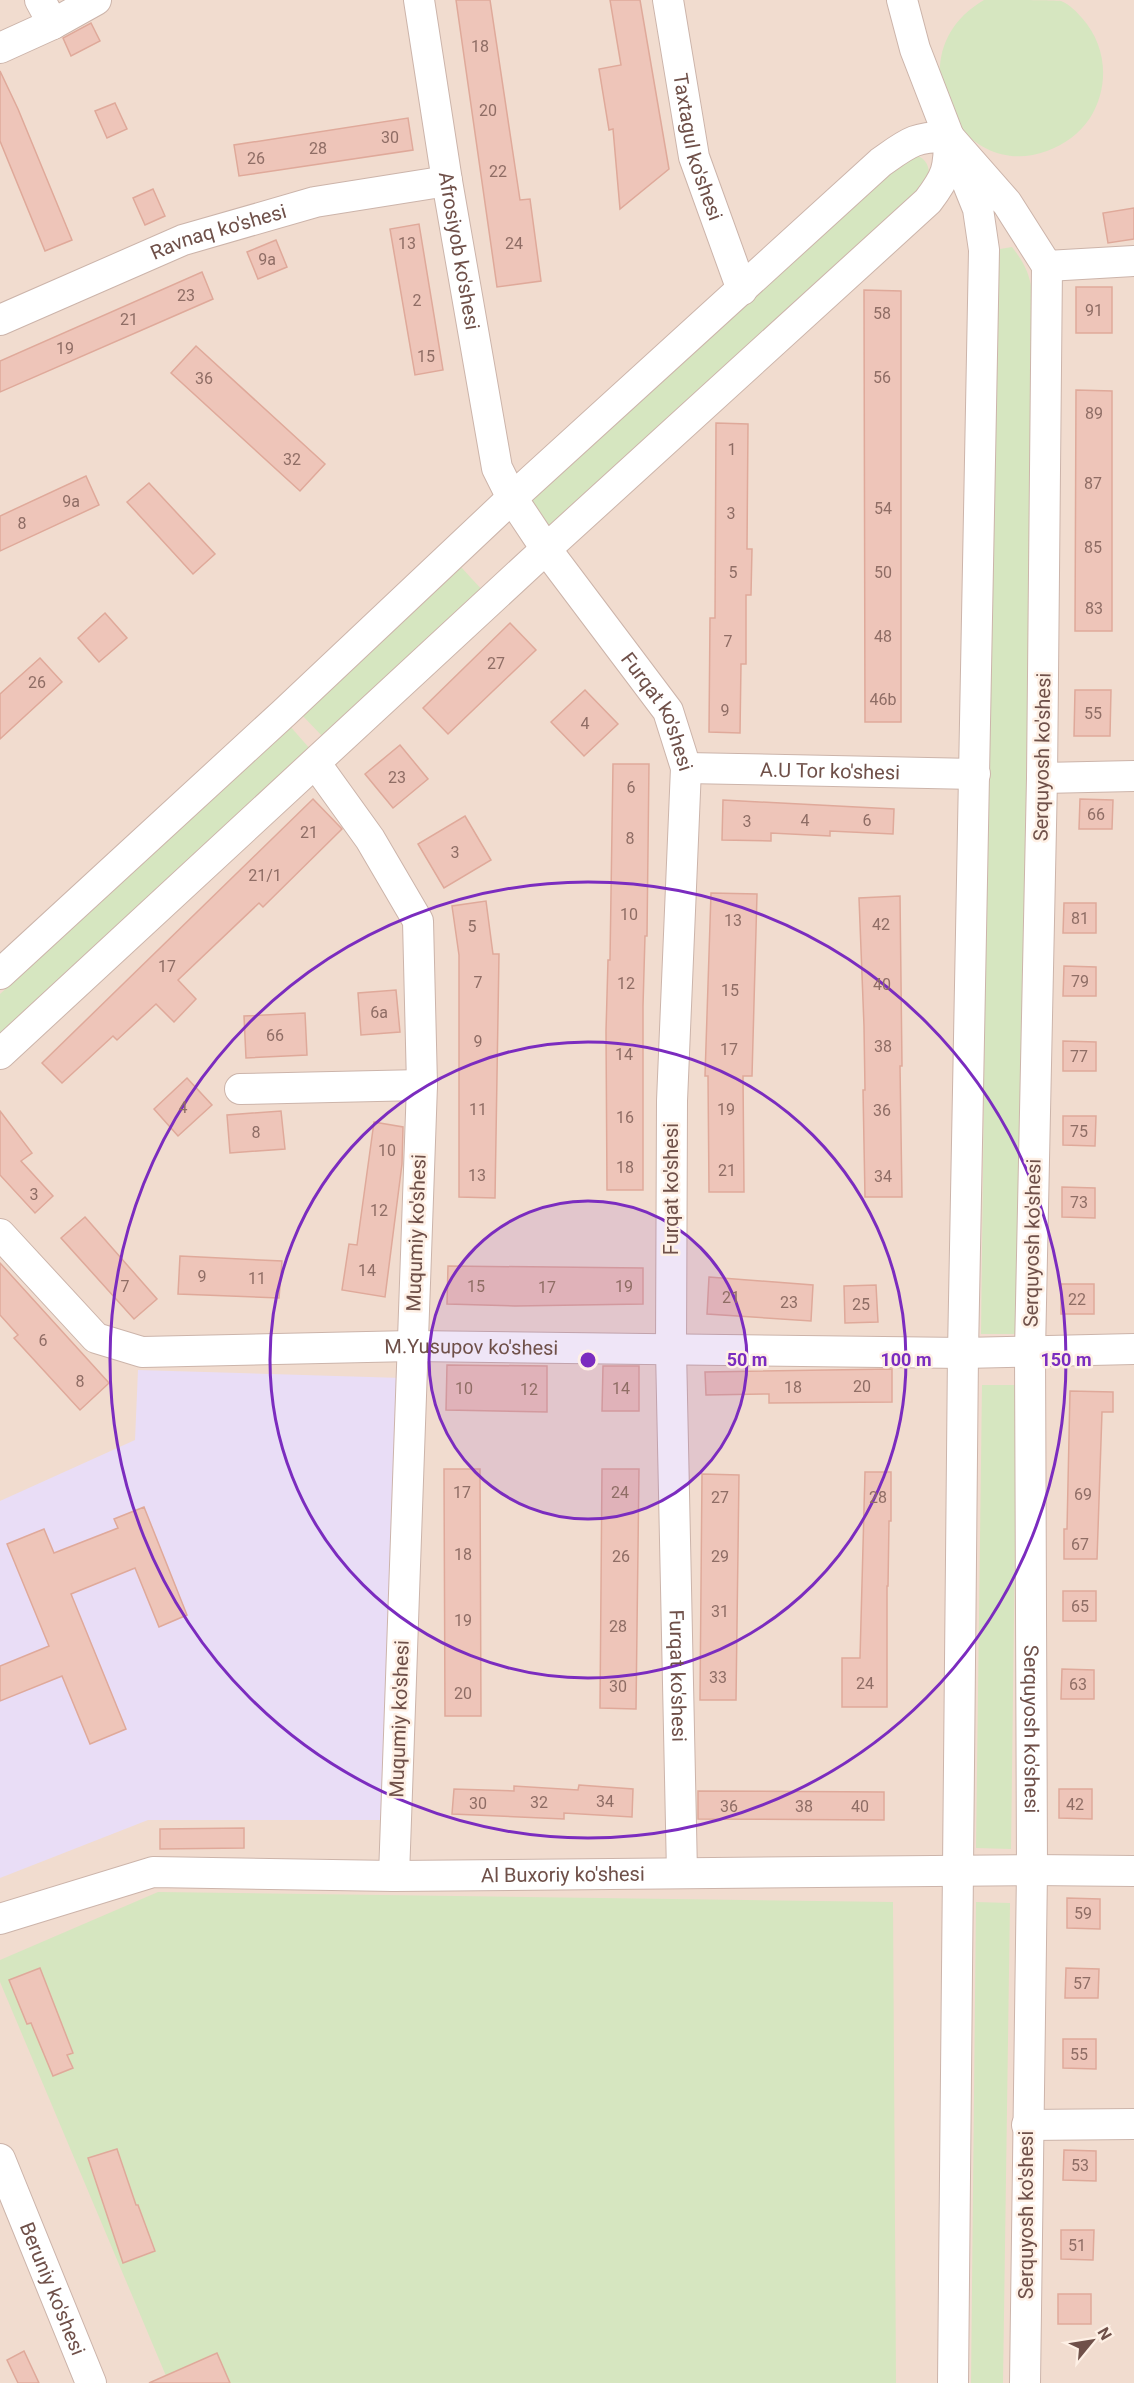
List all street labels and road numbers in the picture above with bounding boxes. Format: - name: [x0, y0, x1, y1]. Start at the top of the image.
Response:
- street label: Taxtagul ko'shesi: [668, 71, 728, 224]
- street label: Afrosiyob ko'shesi: [434, 170, 485, 332]
- street label: Ravnaq ko'shesi: [147, 199, 289, 265]
- street label: Furqat ko'shesi: [616, 648, 698, 774]
- street label: Serquyosh ko'shesi: [1029, 673, 1055, 841]
- street label: A.U Tor ko'shesi: [760, 758, 900, 784]
- street label: Furqat ko'shesi: [659, 1123, 683, 1255]
- street label: Muqumiy ko'shesi: [401, 1154, 431, 1312]
- street label: Serquyosh ko'shesi: [1019, 1159, 1045, 1327]
- street label: M.Yusupov ko'shesi: [384, 1334, 558, 1360]
- street label: Furqat ko'shesi: [664, 1609, 691, 1742]
- street label: Muqumiy ko'shesi: [384, 1640, 414, 1798]
- street label: Serquyosh ko'shesi: [1019, 1645, 1044, 1813]
- street label: Al Buxoriy ko'shesi: [481, 1862, 645, 1887]
- street label: Serquyosh ko'shesi: [1014, 2131, 1038, 2299]
- street label: Beruniy ko'shesi: [15, 2219, 90, 2359]

